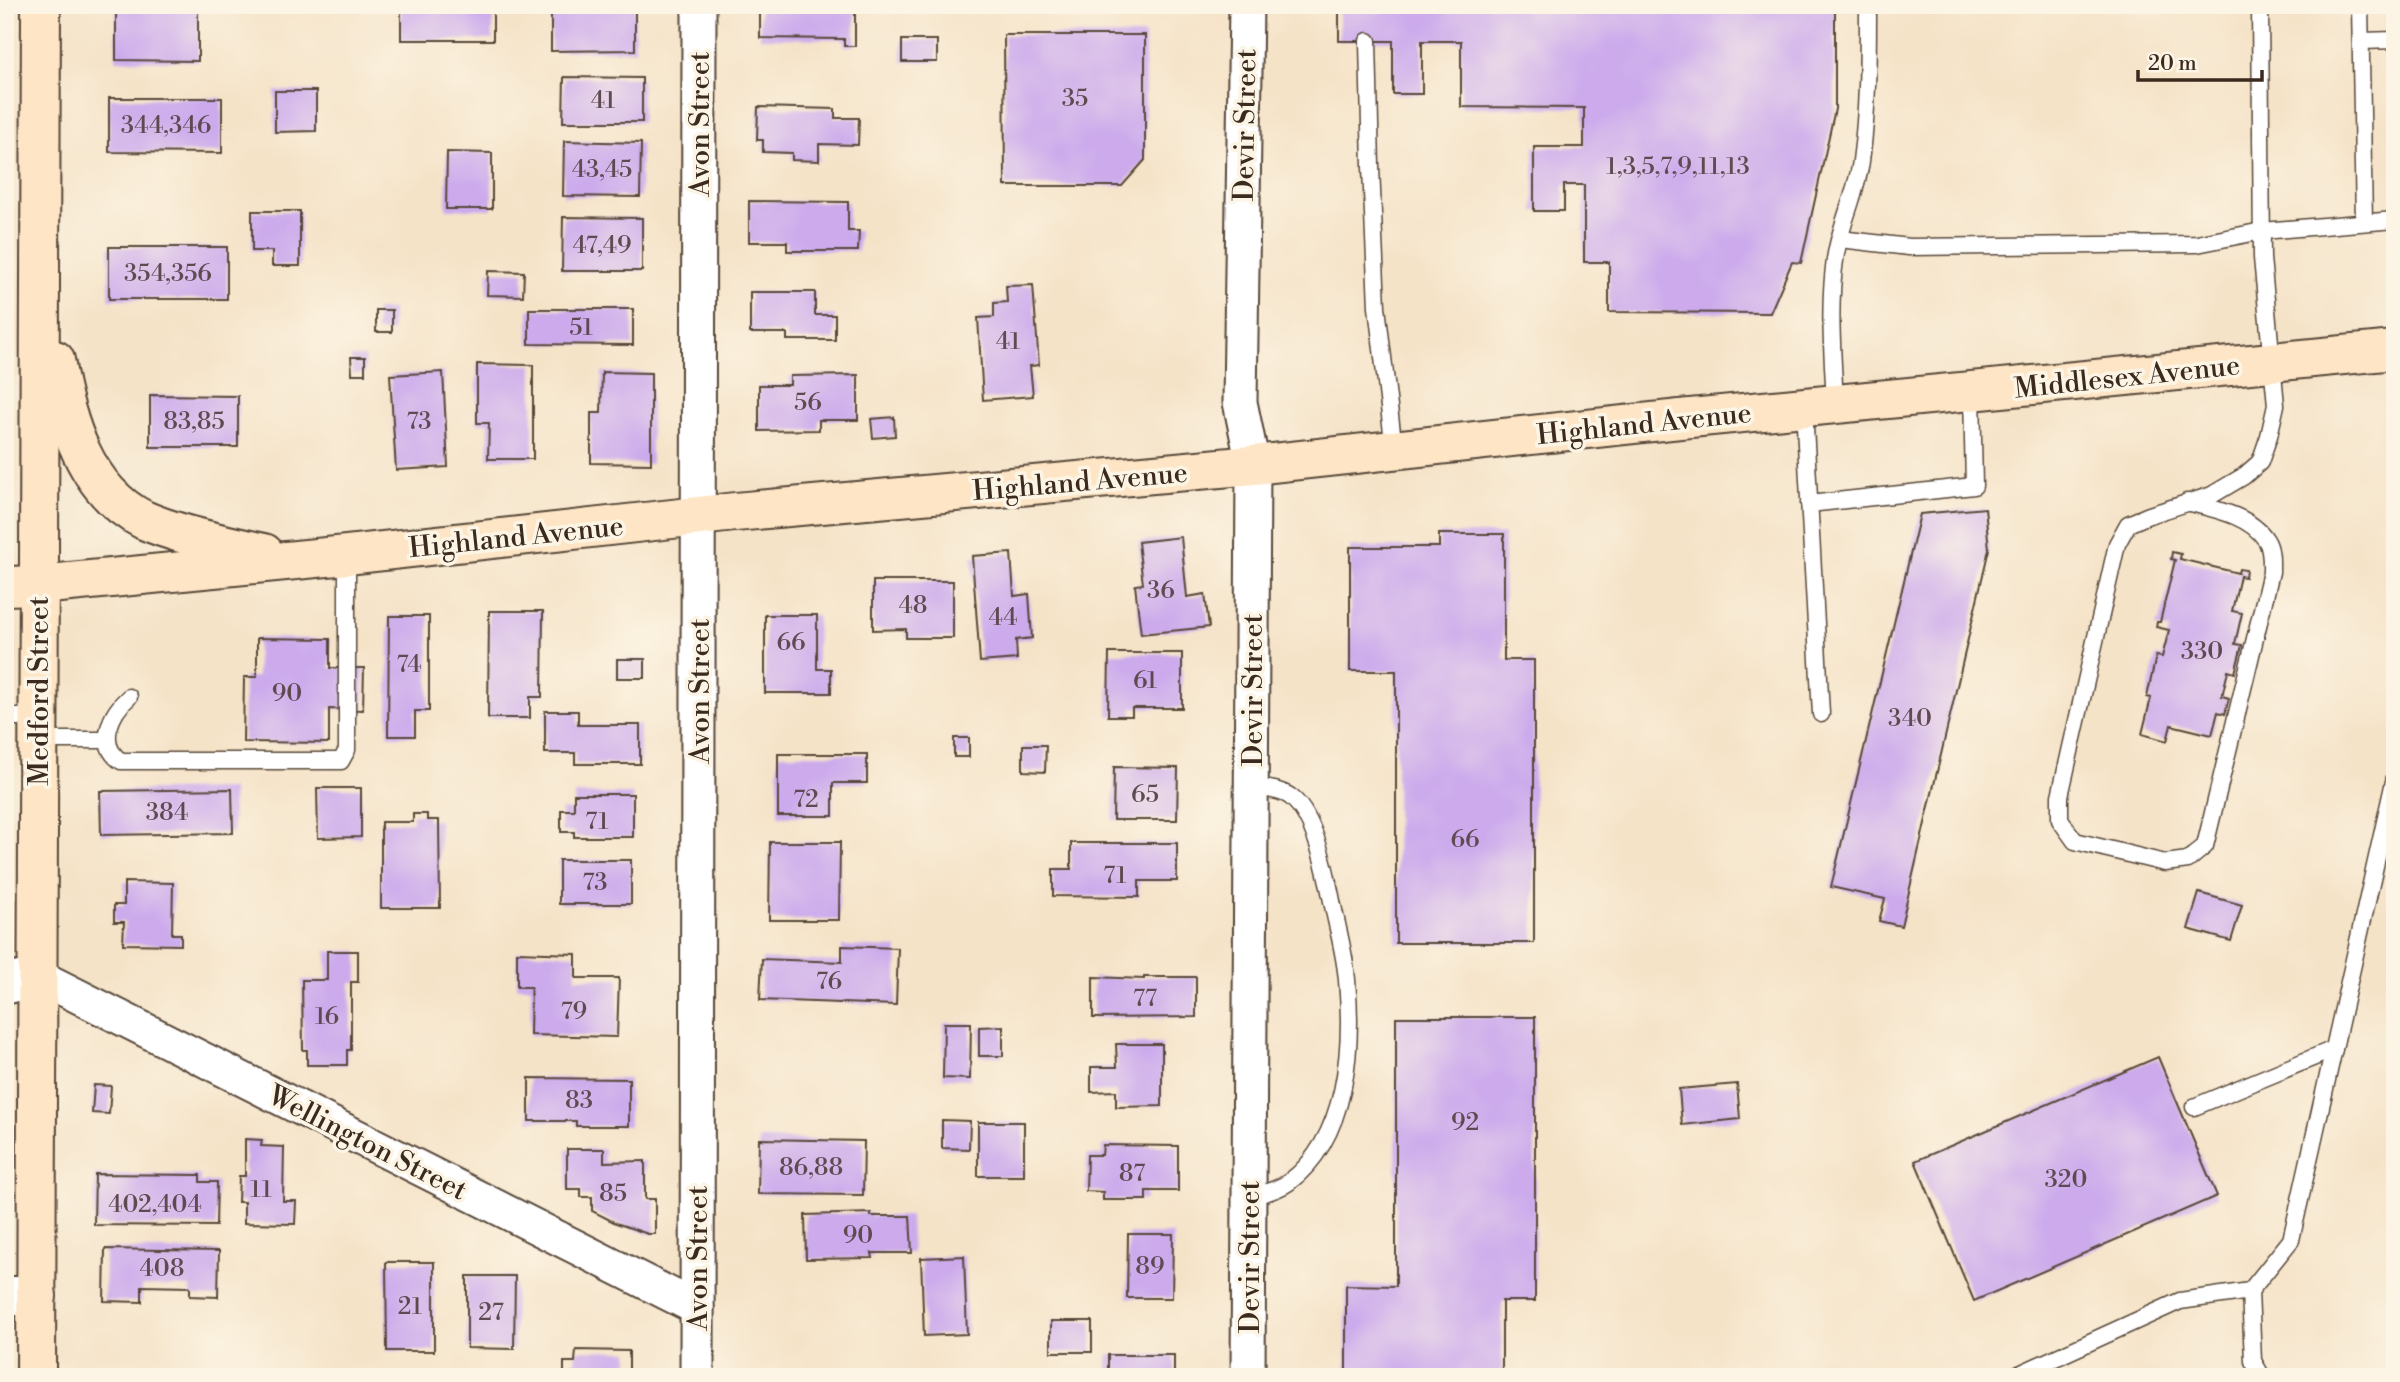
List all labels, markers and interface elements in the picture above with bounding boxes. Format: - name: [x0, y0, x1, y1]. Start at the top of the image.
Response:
- scale bar: [2138, 38, 2262, 82]
- street label: Devir Street: [1227, 48, 1264, 202]
- street label: Avon Street: [683, 51, 718, 198]
- text: 20 m: [2148, 51, 2197, 77]
- house number: 35: [1062, 84, 1088, 114]
- house number: 41: [591, 86, 616, 116]
- house number: 344,346: [121, 111, 211, 141]
- house number: 1,3,5,7,9,11,13: [1606, 152, 1750, 182]
- house number: 43,45: [572, 155, 632, 185]
- house number: 47,49: [572, 231, 632, 261]
- house number: 354,356: [124, 259, 212, 289]
- house number: 51: [569, 313, 593, 343]
- house number: 41: [996, 327, 1021, 357]
- street label: Middlesex Avenue: [2013, 348, 2242, 407]
- house number: 56: [794, 388, 822, 418]
- street label: Highland Avenue: [1535, 396, 1753, 453]
- house number: 83,85: [163, 407, 225, 437]
- house number: 73: [406, 407, 432, 437]
- street label: Highland Avenue: [971, 456, 1189, 509]
- street label: Highland Avenue: [407, 509, 625, 566]
- house number: 36: [1147, 576, 1175, 606]
- house number: 48: [899, 591, 928, 621]
- street label: Medford Street: [22, 596, 57, 786]
- house number: 44: [988, 603, 1018, 633]
- street label: Devir Street: [1236, 613, 1271, 766]
- street label: Avon Street: [683, 618, 718, 765]
- house number: 66: [776, 628, 806, 658]
- house number: 330: [2181, 637, 2223, 667]
- house number: 74: [396, 650, 422, 680]
- house number: 61: [1133, 666, 1158, 696]
- house number: 90: [272, 679, 302, 709]
- house number: 340: [1888, 704, 1932, 734]
- house number: 65: [1131, 780, 1159, 810]
- house number: 72: [793, 785, 819, 815]
- house number: 384: [146, 798, 188, 828]
- house number: 71: [585, 807, 609, 837]
- house number: 66: [1450, 825, 1480, 855]
- house number: 71: [1103, 861, 1127, 891]
- house number: 73: [582, 868, 608, 898]
- house number: 76: [816, 967, 842, 997]
- house number: 77: [1133, 984, 1157, 1014]
- house number: 79: [561, 997, 587, 1027]
- house number: 16: [315, 1002, 339, 1032]
- street label: Wellington Street: [261, 1078, 473, 1209]
- house number: 83: [565, 1086, 593, 1116]
- house number: 92: [1451, 1108, 1479, 1138]
- house number: 86,88: [779, 1153, 843, 1183]
- house number: 87: [1119, 1159, 1145, 1189]
- house number: 320: [2045, 1165, 2087, 1195]
- house number: 11: [250, 1175, 272, 1205]
- house number: 85: [599, 1179, 627, 1209]
- street label: Devir Street: [1233, 1180, 1268, 1333]
- street label: Avon Street: [681, 1185, 716, 1332]
- house number: 402,404: [108, 1190, 202, 1220]
- house number: 90: [843, 1221, 873, 1251]
- house number: 89: [1135, 1252, 1165, 1282]
- house number: 408: [140, 1254, 184, 1284]
- house number: 21: [398, 1292, 423, 1322]
- house number: 27: [478, 1298, 504, 1328]

